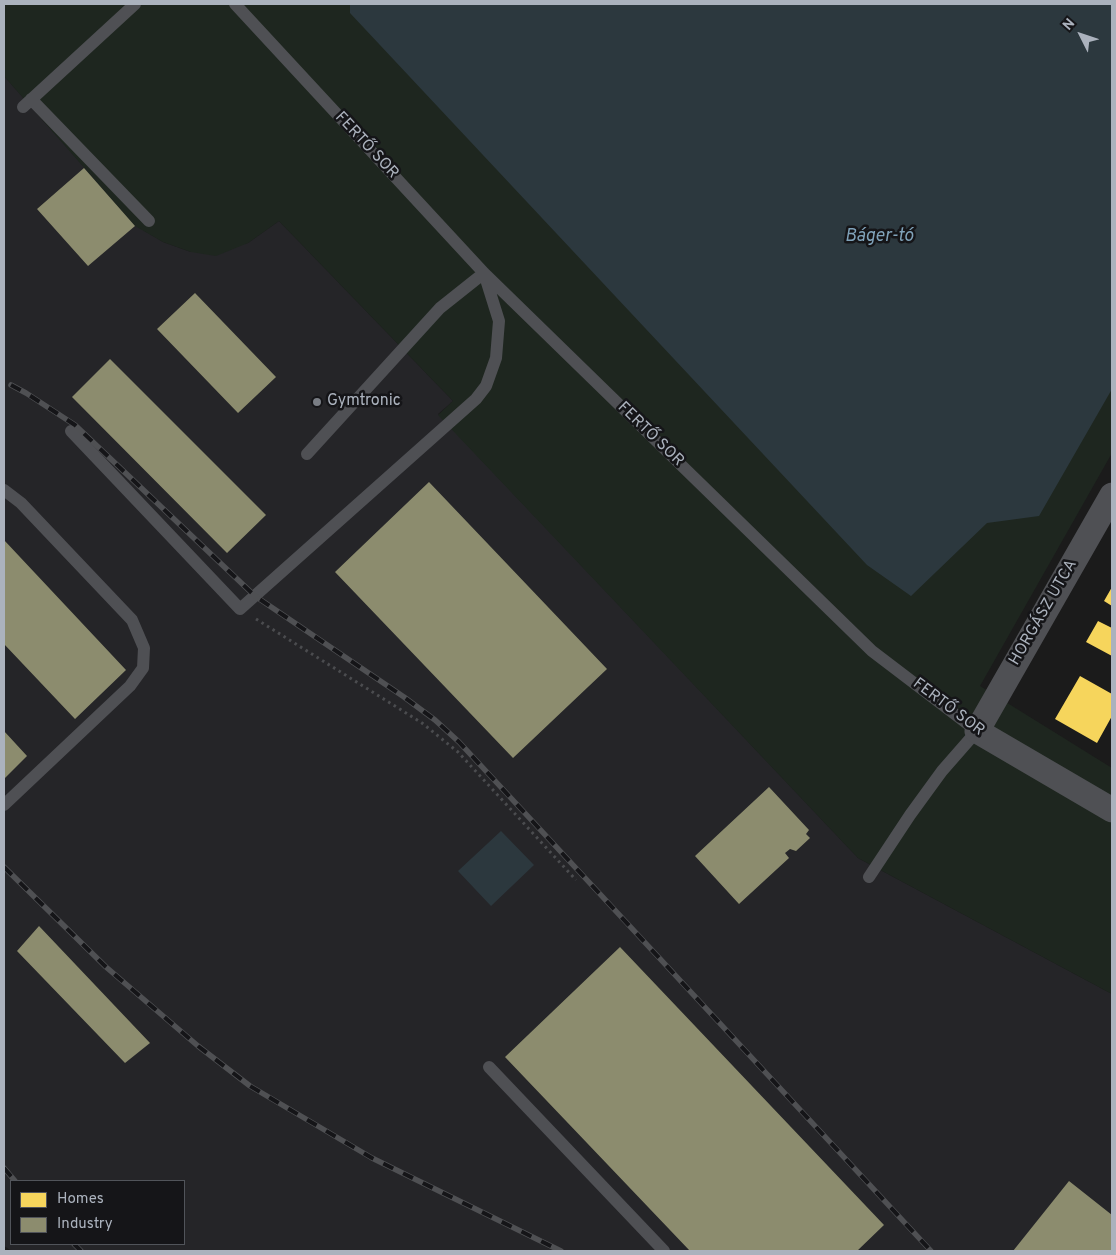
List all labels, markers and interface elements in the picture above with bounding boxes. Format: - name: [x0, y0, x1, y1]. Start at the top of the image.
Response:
- north arrow: [1056, 10, 1106, 60]
- text: N: [1060, 15, 1079, 34]
- street label: FERTŐ SOR: [330, 108, 402, 184]
- water label: Báger-tó: [845, 226, 913, 248]
- place label: Gymtronic: [327, 392, 401, 412]
- marker: Gymtronic: [311, 396, 323, 408]
- street label: FERTŐ SOR: [613, 399, 687, 471]
- street label: HORGÁSZ UTCA: [1006, 557, 1082, 669]
- street label: FERTŐ SOR: [908, 675, 988, 741]
- legend: [10, 1180, 185, 1245]
- text: Homes: [57, 1190, 104, 1209]
- text: Industry: [57, 1215, 113, 1234]

